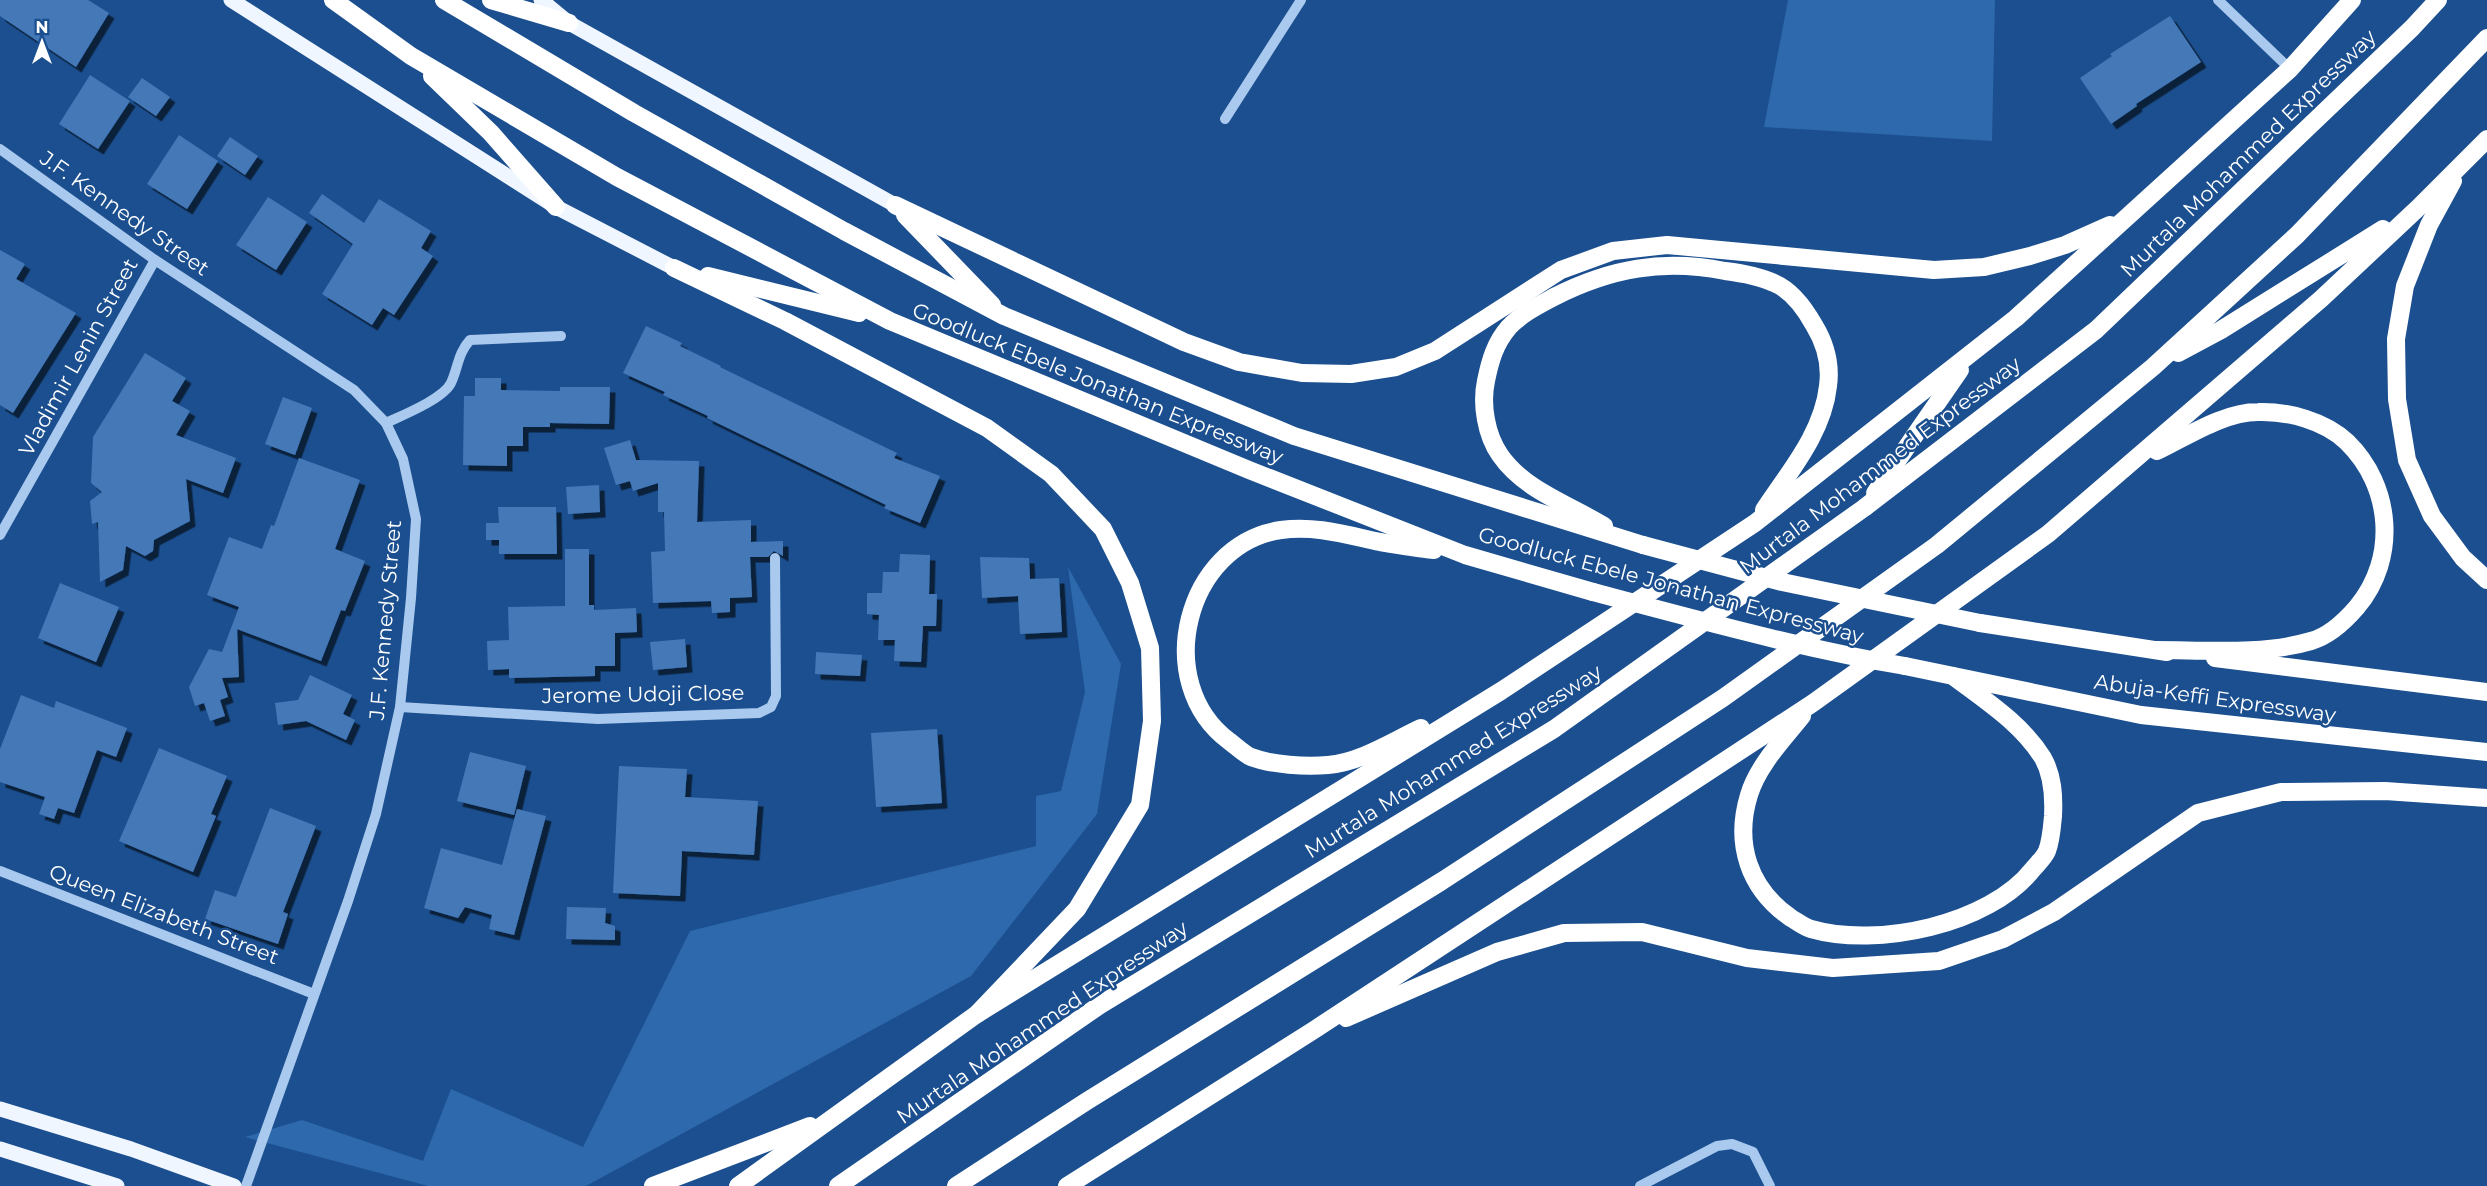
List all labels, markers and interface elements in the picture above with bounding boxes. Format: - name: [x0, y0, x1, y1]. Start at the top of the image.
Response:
- north arrow: [12, 12, 72, 72]
- text: N: [36, 18, 48, 37]
- street label: Murtala Mohammed Expressway: [2115, 24, 2381, 282]
- street label: J.F. Kennedy Street: [35, 145, 214, 281]
- street label: Vladimir Lenin Street: [13, 254, 143, 460]
- street label: Goodluck Ebele Jonathan Expressway: [909, 297, 1288, 469]
- street label: Murtala Mohammed Expressway: [1735, 351, 2026, 579]
- street label: J.F. Kennedy Street: [364, 519, 406, 722]
- street label: Goodluck Ebele Jonathan Expressway: [1476, 521, 1867, 649]
- street label: Murtala Mohammed Expressway: [1300, 659, 1607, 863]
- street label: Abuja-Keffi Expressway: [2093, 669, 2338, 727]
- street label: Jerome Udoji Close: [541, 680, 744, 708]
- street label: Queen Elizabeth Street: [46, 859, 282, 969]
- street label: Murtala Mohammed Expressway: [892, 915, 1193, 1129]

